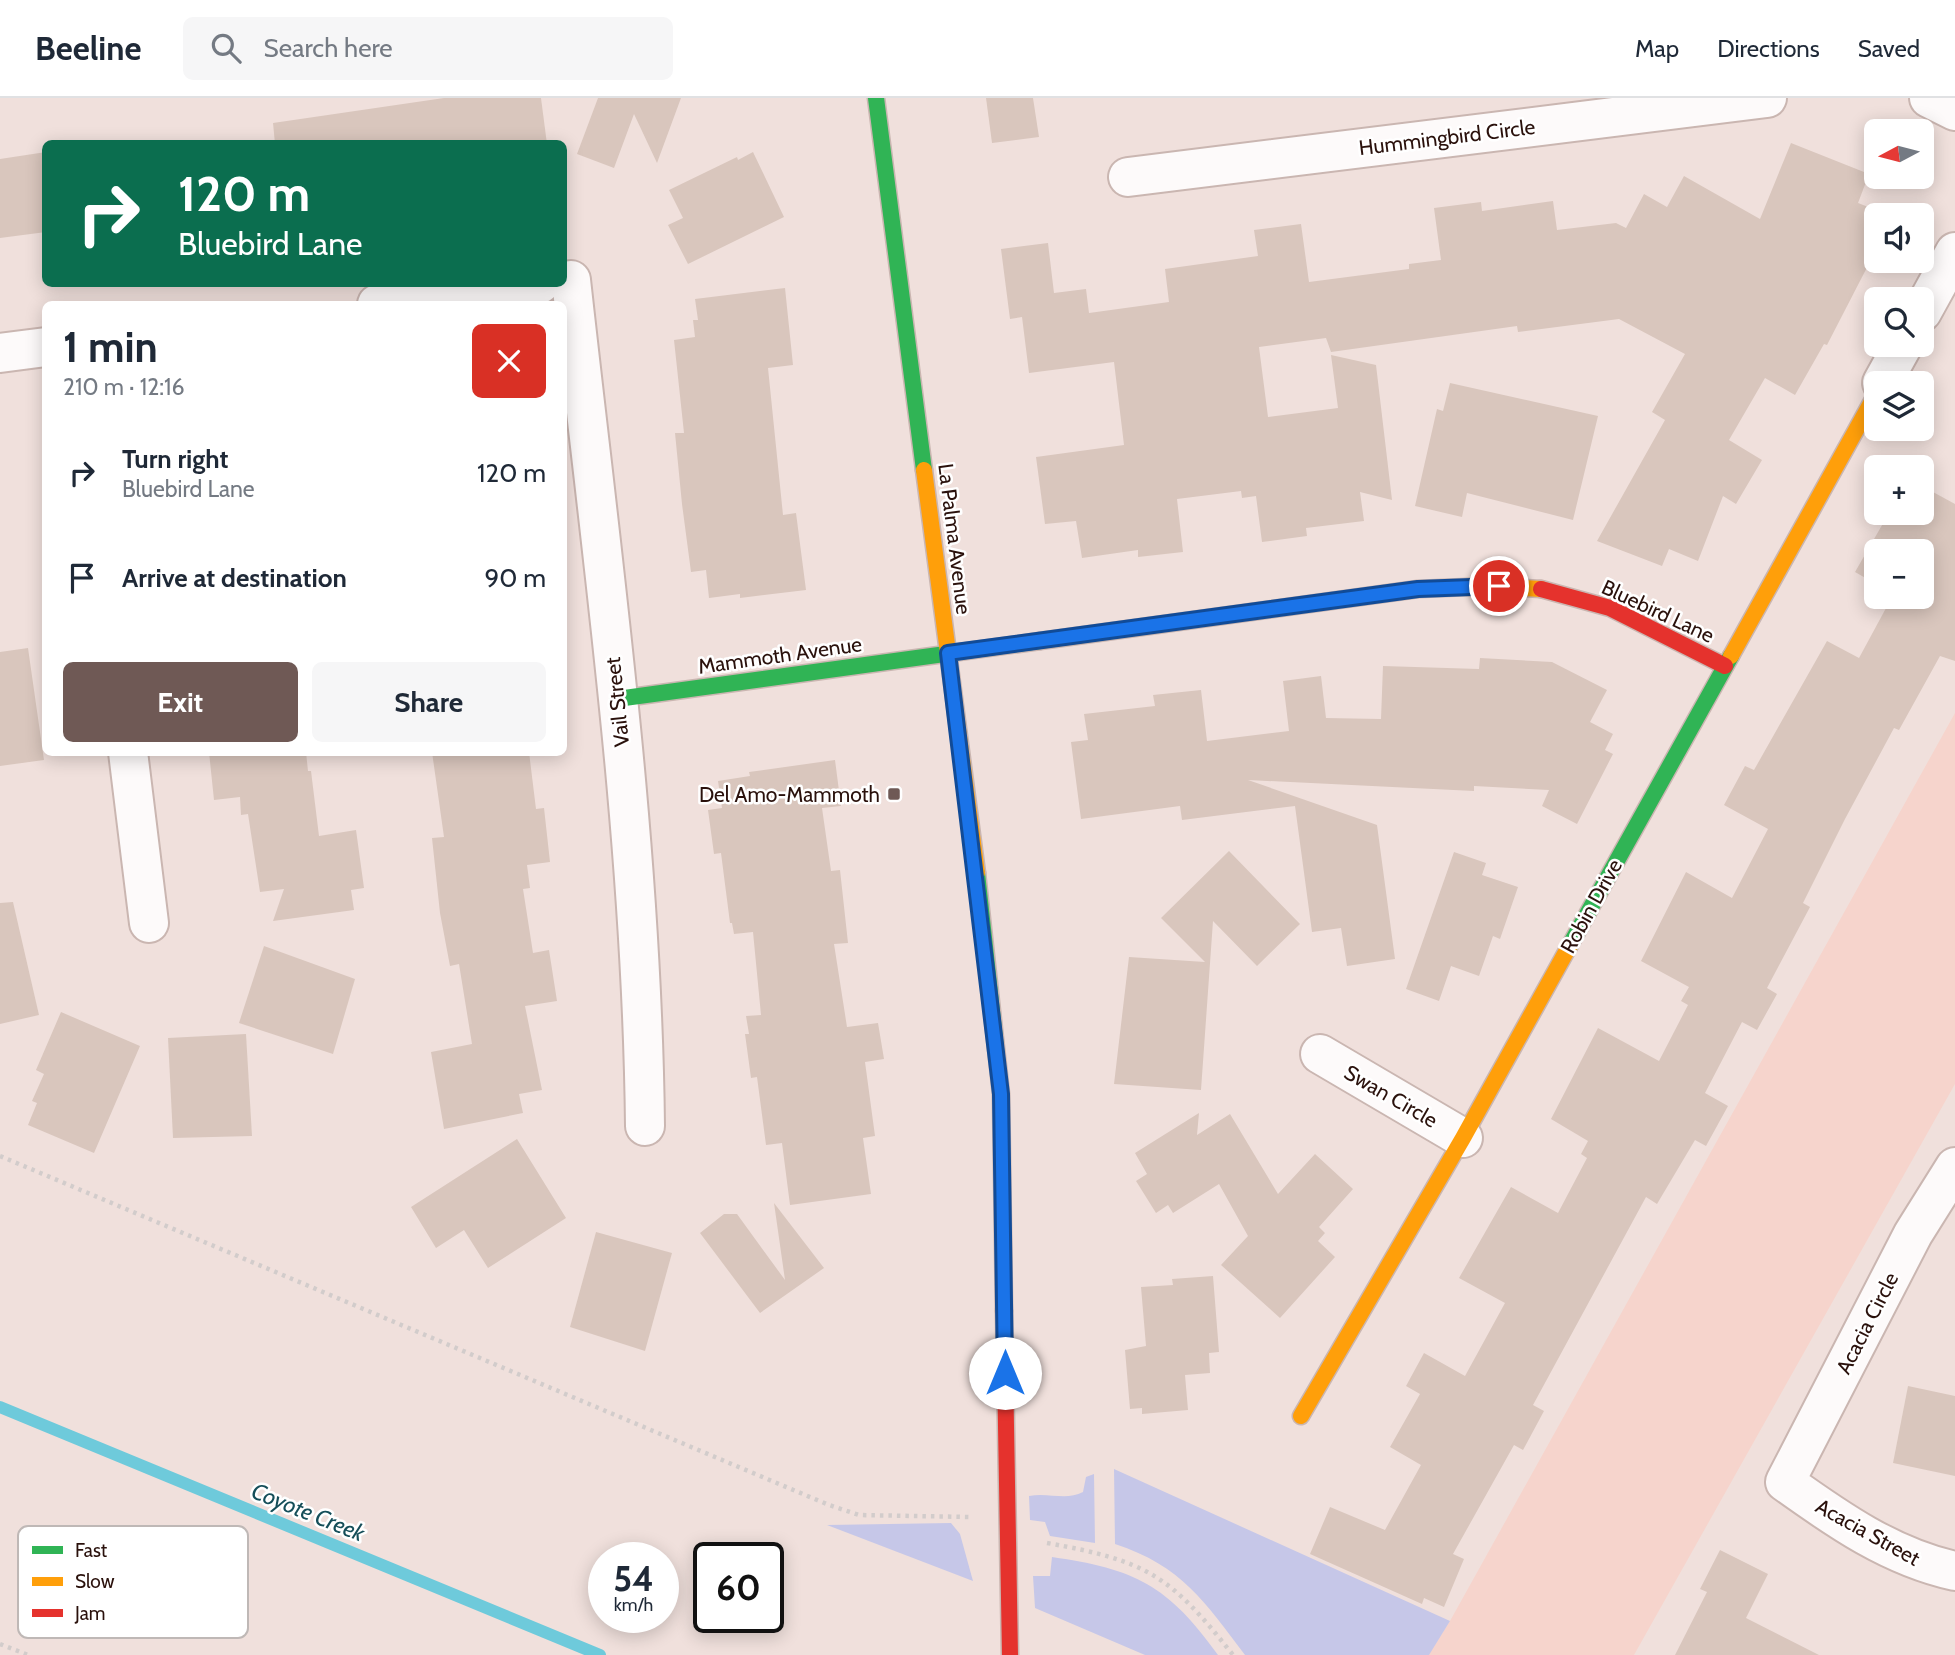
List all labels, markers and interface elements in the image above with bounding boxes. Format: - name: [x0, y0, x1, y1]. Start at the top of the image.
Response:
- search box: [183, 17, 673, 80]
- text: Beeline: [35, 28, 141, 68]
- icon: search: [207, 29, 245, 67]
- text: Search here: [263, 32, 393, 64]
- text: Map: [1635, 34, 1679, 63]
- text: Directions: [1717, 34, 1820, 63]
- text: Saved: [1858, 34, 1920, 63]
- street label: Hummingbird Circle: [1357, 114, 1537, 160]
- north arrow: [1864, 119, 1934, 189]
- map controls: [1864, 119, 1934, 609]
- text: 120 m: [178, 164, 310, 223]
- icon: right: [63, 168, 154, 259]
- button: sound: [1864, 203, 1934, 273]
- text: Bluebird Lane: [178, 224, 362, 263]
- button: search: [1864, 287, 1934, 357]
- text: 1 min: [63, 321, 158, 373]
- button: close: [472, 324, 546, 398]
- button: layers: [1864, 371, 1934, 441]
- text: 210 m · 12:16: [63, 373, 185, 401]
- text: Turn right: [122, 443, 228, 475]
- icon: right: [63, 454, 101, 492]
- button: +: [1864, 455, 1934, 525]
- text: 120 m: [477, 457, 546, 489]
- street label: La Palma Avenue: [933, 462, 977, 616]
- text: Bluebird Lane: [122, 475, 255, 503]
- button: −: [1864, 539, 1934, 609]
- pin: [1469, 556, 1529, 616]
- icon: arrive: [63, 559, 101, 597]
- text: Arrive at destination: [122, 562, 347, 594]
- text: 90 m: [484, 562, 546, 594]
- icon: arrive: [1480, 567, 1518, 605]
- street label: Bluebird Lane: [1598, 574, 1718, 648]
- street label: Mammoth Avenue: [697, 631, 864, 679]
- street label: Vail Street: [600, 656, 634, 748]
- button: Exit: [63, 662, 298, 742]
- button: Share: [312, 662, 546, 742]
- place label: Del Amo-Mammoth: [699, 782, 880, 807]
- marker: Del Amo-Mammoth: [886, 786, 902, 802]
- street label: Robin Drive: [1555, 854, 1627, 957]
- street label: Swan Circle: [1340, 1059, 1442, 1133]
- street label: Acacia Circle: [1831, 1268, 1903, 1378]
- position arrow: [968, 1336, 1042, 1410]
- water label: Coyote Creek: [247, 1477, 370, 1548]
- street label: Acacia Street: [1812, 1493, 1924, 1571]
- legend: [18, 1526, 248, 1638]
- text: Fast: [75, 1539, 108, 1562]
- speed limit sign: 60: [693, 1542, 784, 1633]
- text: 54: [613, 1557, 654, 1600]
- text: Slow: [75, 1570, 115, 1593]
- text: km/h: [614, 1594, 653, 1616]
- text: Jam: [74, 1602, 105, 1625]

